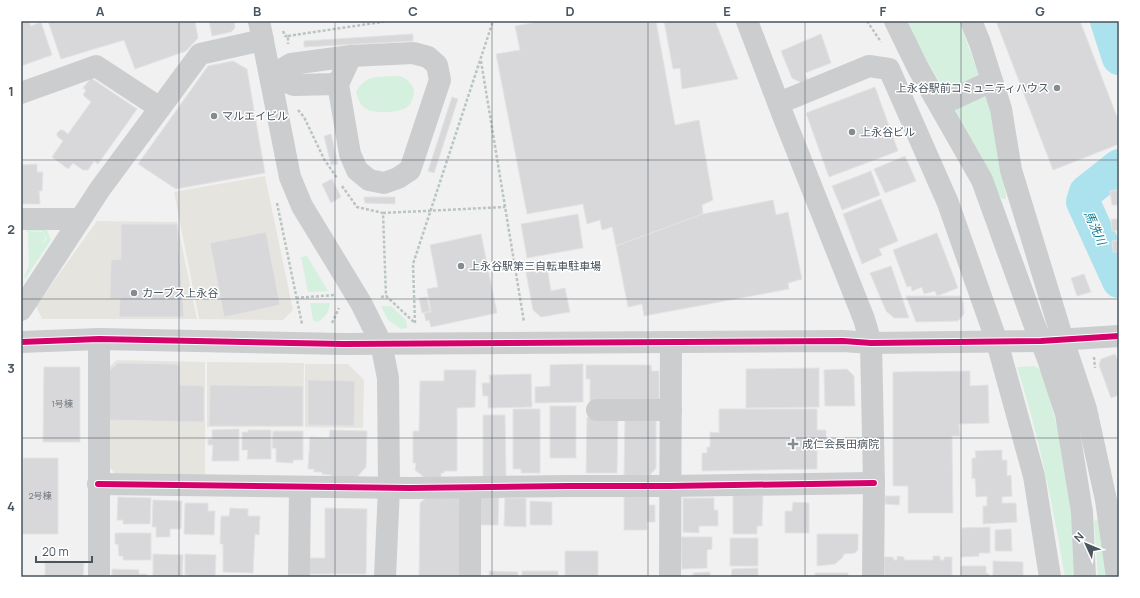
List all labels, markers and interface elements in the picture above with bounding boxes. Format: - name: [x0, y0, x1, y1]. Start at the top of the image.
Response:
- text: A: [96, 2, 105, 20]
- text: B: [253, 2, 261, 20]
- text: C: [408, 2, 418, 20]
- text: D: [565, 2, 575, 20]
- text: E: [723, 2, 731, 20]
- text: F: [880, 2, 887, 20]
- text: G: [1035, 2, 1045, 20]
- place label: 上永谷駅前コミュニティハウス: [896, 80, 1049, 95]
- text: 1: [8, 82, 14, 100]
- marker: 上永谷駅前コミュニティハウス: [1052, 83, 1062, 93]
- place label: マルエイビル: [222, 108, 288, 123]
- marker: マルエイビル: [209, 111, 219, 121]
- place label: 上永谷ビル: [860, 124, 915, 139]
- marker: 上永谷ビル: [847, 127, 857, 137]
- water label: 馬洗川: [1080, 208, 1111, 250]
- text: 2: [7, 220, 15, 238]
- place label: 上永谷駅第三自転車駐車場: [469, 258, 601, 273]
- marker: 上永谷駅第三自転車駐車場: [456, 261, 466, 271]
- place label: カーブス上永谷: [142, 285, 218, 300]
- marker: カーブス上永谷: [129, 288, 139, 298]
- text: 3: [7, 359, 15, 377]
- house number: 1号棟: [51, 397, 74, 410]
- place label: 成仁会長田病院: [802, 436, 879, 451]
- marker: 成仁会長田病院: [787, 438, 799, 450]
- house number: 2号棟: [28, 489, 53, 502]
- text: 4: [7, 497, 15, 515]
- north arrow: [1066, 524, 1106, 564]
- text: N: [1070, 529, 1087, 545]
- scale bar: [36, 538, 92, 564]
- text: 20 m: [42, 543, 69, 560]

